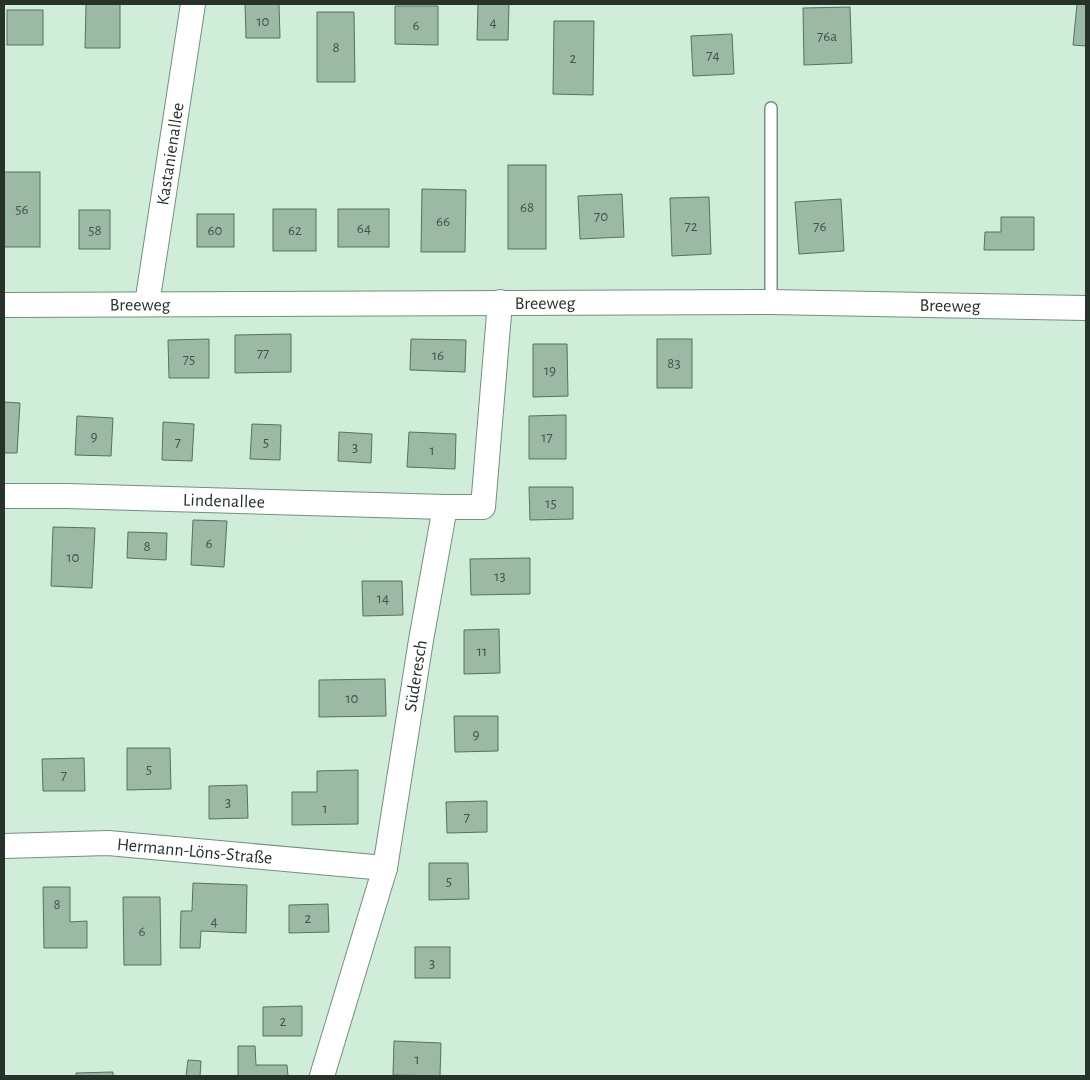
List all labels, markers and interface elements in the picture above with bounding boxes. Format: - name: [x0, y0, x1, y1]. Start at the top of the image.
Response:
- house number: 10: [256, 14, 270, 29]
- house number: 4: [489, 15, 497, 30]
- house number: 6: [412, 18, 420, 33]
- house number: 76a: [817, 29, 837, 44]
- house number: 8: [332, 40, 340, 55]
- house number: 74: [706, 48, 720, 63]
- house number: 2: [570, 51, 577, 66]
- street label: Kastanienallee: [154, 101, 188, 207]
- house number: 68: [520, 200, 534, 215]
- house number: 56: [15, 202, 29, 217]
- house number: 70: [594, 209, 608, 224]
- house number: 66: [436, 214, 450, 229]
- house number: 72: [684, 219, 698, 234]
- house number: 76: [813, 219, 827, 234]
- house number: 64: [357, 221, 371, 236]
- house number: 58: [88, 223, 102, 238]
- house number: 60: [208, 223, 223, 238]
- house number: 62: [288, 223, 302, 238]
- street label: Breeweg: [515, 295, 576, 313]
- street label: Breeweg: [110, 296, 171, 315]
- street label: Breeweg: [919, 297, 981, 316]
- house number: 77: [257, 346, 269, 361]
- house number: 16: [432, 348, 444, 363]
- house number: 75: [183, 352, 195, 367]
- house number: 83: [667, 356, 681, 371]
- house number: 19: [544, 363, 556, 378]
- house number: 9: [90, 429, 98, 444]
- house number: 17: [541, 430, 553, 445]
- house number: 7: [175, 435, 181, 450]
- house number: 5: [263, 435, 269, 450]
- house number: 3: [352, 440, 358, 455]
- house number: 1: [429, 443, 435, 458]
- street label: Lindenallee: [183, 491, 265, 512]
- house number: 15: [545, 496, 557, 511]
- house number: 6: [205, 536, 213, 551]
- house number: 8: [143, 539, 151, 554]
- house number: 10: [66, 550, 80, 565]
- house number: 13: [494, 569, 506, 584]
- house number: 14: [377, 591, 389, 606]
- street label: Süderesch: [402, 639, 431, 713]
- house number: 11: [477, 644, 487, 659]
- house number: 10: [345, 691, 359, 706]
- house number: 9: [472, 727, 480, 742]
- house number: 5: [146, 762, 152, 777]
- house number: 7: [61, 768, 67, 783]
- house number: 3: [225, 795, 231, 810]
- house number: 1: [322, 801, 328, 816]
- house number: 7: [464, 810, 470, 825]
- street label: Hermann-Löns-Straße: [116, 836, 273, 868]
- house number: 5: [446, 874, 452, 889]
- house number: 8: [53, 897, 61, 912]
- house number: 2: [305, 911, 312, 926]
- house number: 4: [210, 914, 218, 929]
- house number: 6: [138, 924, 146, 939]
- house number: 3: [429, 956, 435, 971]
- house number: 2: [280, 1014, 287, 1029]
- house number: 1: [414, 1052, 420, 1067]

